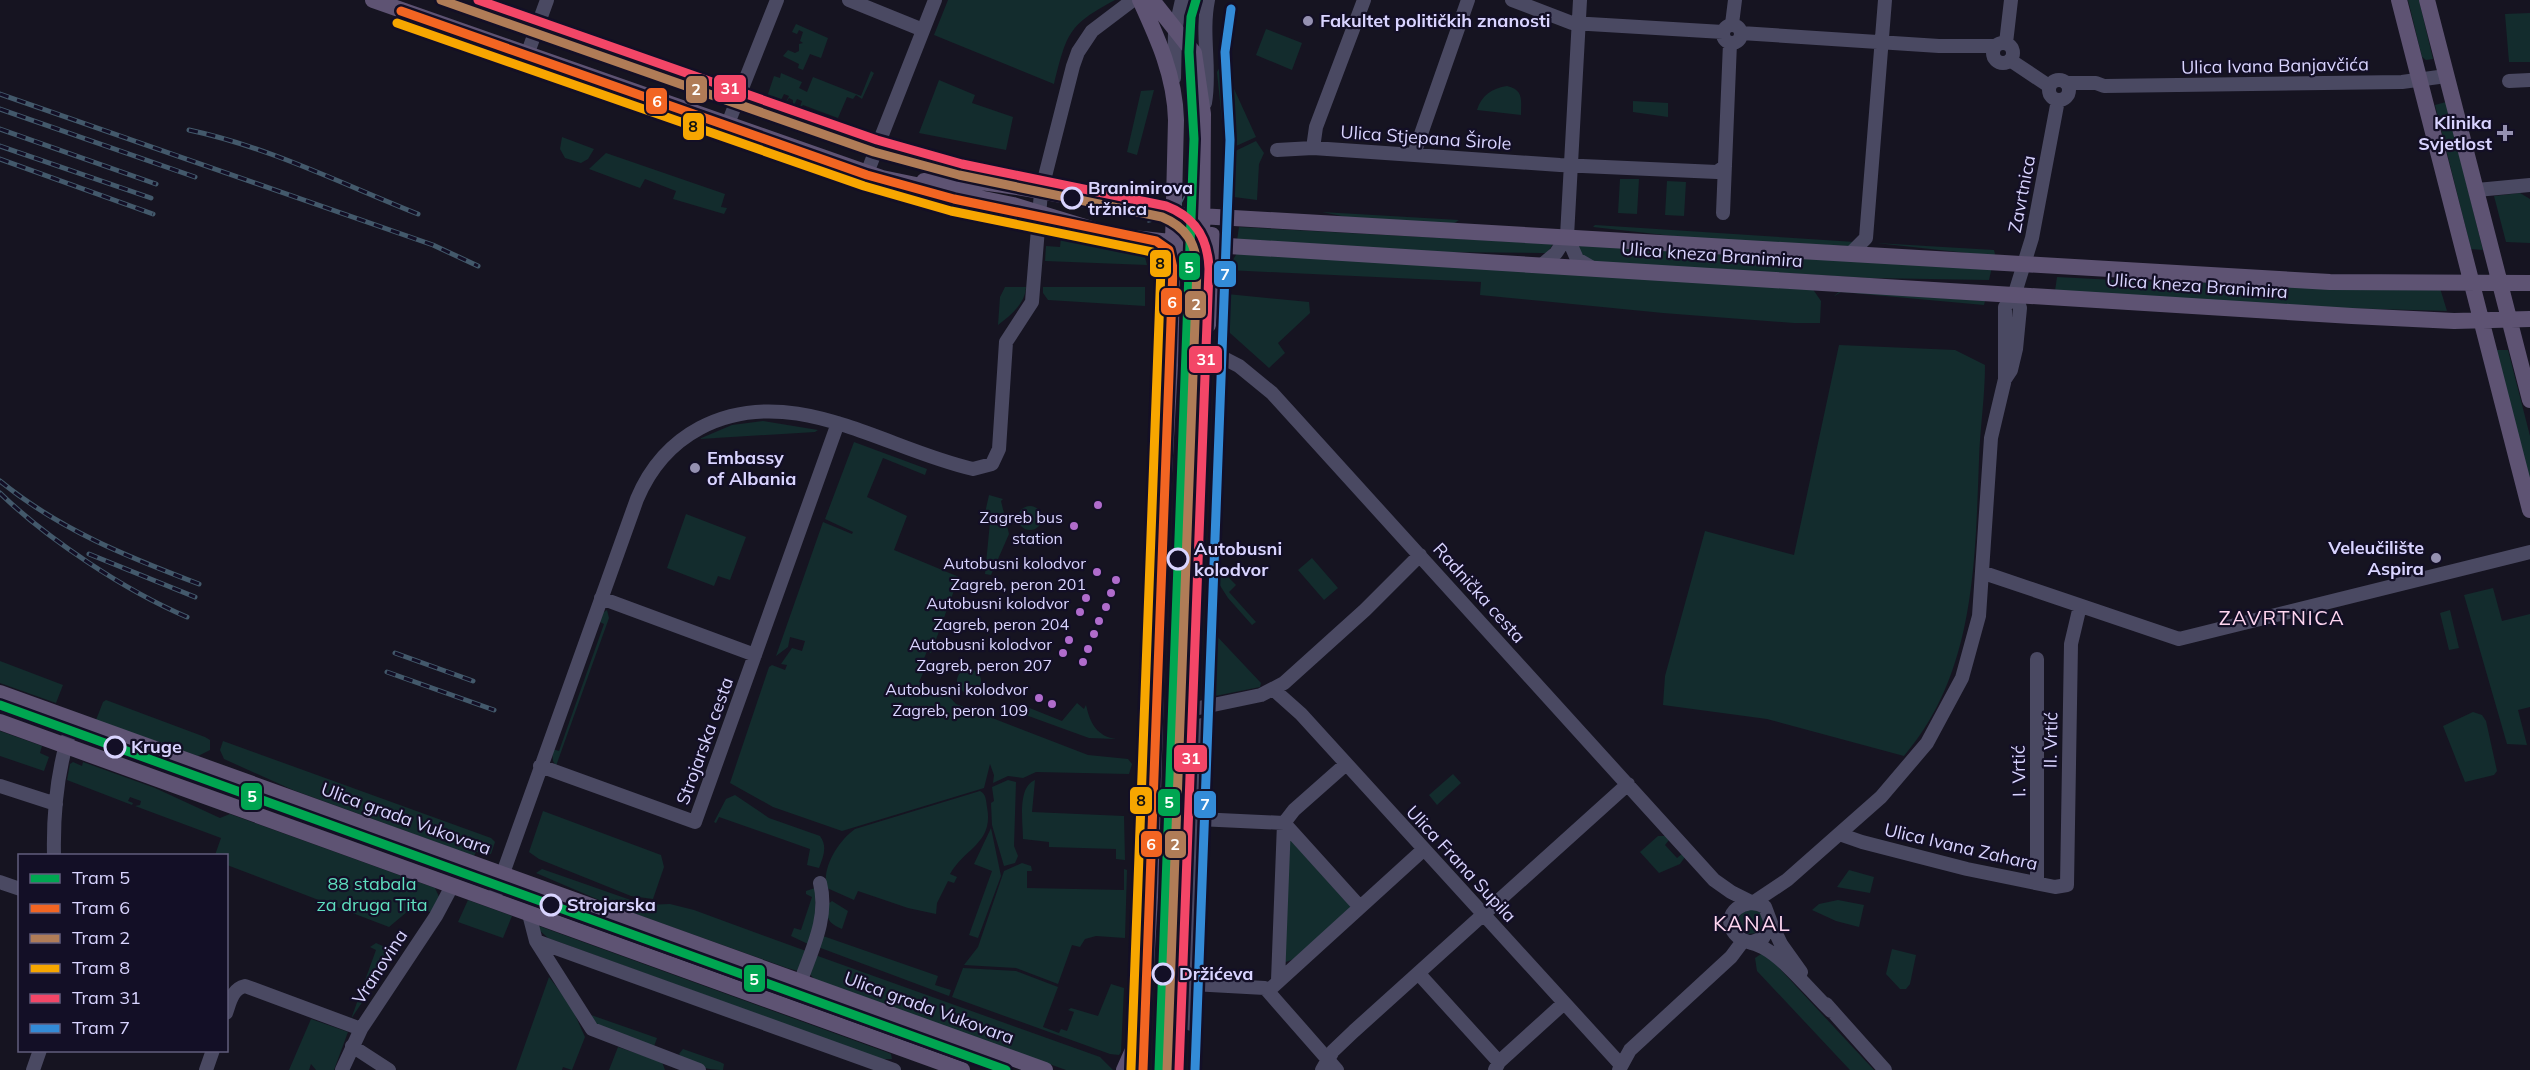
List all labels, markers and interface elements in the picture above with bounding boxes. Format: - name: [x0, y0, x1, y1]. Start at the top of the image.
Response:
- place label: Fakultet političkih znanosti: [1320, 9, 1550, 32]
- marker: Fakultet političkih znanosti: [1301, 14, 1315, 28]
- street label: Ulica Ivana Banjavčića: [2181, 52, 2369, 79]
- line badge: 31: [713, 74, 747, 103]
- line badge: 2: [685, 75, 708, 104]
- text: 31: [720, 78, 740, 98]
- text: 2: [691, 79, 701, 99]
- line badge: 6: [645, 87, 668, 115]
- text: 6: [652, 91, 662, 111]
- place label: Klinika Svjetlost: [2418, 111, 2492, 155]
- line badge: 8: [682, 112, 705, 141]
- text: 8: [688, 116, 698, 136]
- street label: Ulica Stjepana Širole: [1340, 120, 1512, 155]
- marker: Klinika Svjetlost: [2496, 124, 2514, 142]
- street label: Zavrtnica: [2003, 153, 2040, 235]
- place label: Branimirova tržnica: [1088, 176, 1193, 220]
- marker: Branimirova tržnica: [1061, 187, 1083, 209]
- street label: Ulica kneza Branimira: [1620, 237, 1804, 272]
- line badge: 8: [1149, 249, 1172, 278]
- line badge: 5: [1178, 252, 1201, 281]
- text: 8: [1155, 253, 1165, 273]
- text: 5: [1184, 257, 1194, 277]
- line badge: 7: [1213, 260, 1237, 288]
- text: 7: [1220, 264, 1230, 284]
- street label: Ulica kneza Branimira: [2105, 268, 2289, 303]
- line badge: 6: [1160, 287, 1183, 316]
- line badge: 2: [1184, 290, 1207, 319]
- text: 6: [1167, 292, 1177, 312]
- text: 2: [1191, 294, 1201, 314]
- line badge: 31: [1188, 345, 1223, 374]
- text: 31: [1196, 349, 1216, 369]
- place label: Embassy of Albania: [707, 446, 796, 490]
- marker: Embassy of Albania: [688, 461, 702, 475]
- unlabelled marker: [1092, 499, 1104, 511]
- place label: Zagreb bus station: [979, 507, 1063, 548]
- marker: Zagreb bus station: [1068, 520, 1080, 532]
- place label: Veleučilište Aspira: [2327, 536, 2424, 580]
- place label: Autobusni kolodvor: [1194, 537, 1282, 581]
- street label: Radnička cesta: [1428, 538, 1530, 648]
- marker: Autobusni kolodvor: [1167, 548, 1189, 570]
- marker: Veleučilište Aspira: [2429, 551, 2443, 565]
- place label: Autobusni kolodvor Zagreb, peron 201: [943, 553, 1086, 594]
- marker: Autobusni kolodvor Zagreb, peron 201: [1091, 566, 1103, 578]
- unlabelled marker: [1110, 574, 1122, 586]
- unlabelled marker: [1105, 587, 1117, 599]
- unlabelled marker: [1080, 592, 1092, 604]
- place label: Autobusni kolodvor Zagreb, peron 204: [926, 593, 1069, 634]
- unlabelled marker: [1100, 601, 1112, 613]
- district label: ZAVRTNICA: [2219, 605, 2345, 630]
- marker: Autobusni kolodvor Zagreb, peron 204: [1074, 606, 1086, 618]
- unlabelled marker: [1093, 615, 1105, 627]
- unlabelled marker: [1088, 628, 1100, 640]
- place label: Autobusni kolodvor Zagreb, peron 207: [909, 634, 1052, 675]
- unlabelled marker: [1063, 634, 1075, 646]
- unlabelled marker: [1082, 643, 1094, 655]
- marker: Autobusni kolodvor Zagreb, peron 207: [1057, 647, 1069, 659]
- unlabelled marker: [1077, 656, 1089, 668]
- street label: Strojarska cesta: [671, 674, 738, 808]
- place label: Autobusni kolodvor Zagreb, peron 109: [885, 679, 1028, 720]
- marker: Autobusni kolodvor Zagreb, peron 109: [1033, 692, 1045, 704]
- unlabelled marker: [1046, 698, 1058, 710]
- street label: II. Vrtić: [2039, 712, 2062, 768]
- place label: Kruge: [131, 735, 182, 758]
- marker: Kruge: [104, 736, 126, 758]
- line badge: 31: [1173, 744, 1208, 773]
- street label: I. Vrtić: [2007, 745, 2030, 797]
- text: 31: [1181, 748, 1201, 768]
- street label: Ulica grada Vukovara: [318, 777, 494, 860]
- line badge: 5: [240, 782, 263, 811]
- text: 5: [247, 786, 257, 806]
- line badge: 8: [1129, 786, 1153, 815]
- line badge: 5: [1157, 788, 1181, 817]
- text: 8: [1136, 790, 1146, 810]
- line badge: 7: [1193, 790, 1217, 819]
- text: 5: [1164, 792, 1174, 812]
- text: 7: [1200, 794, 1210, 814]
- street label: Ulica Frana Supila: [1401, 801, 1521, 927]
- street label: Ulica Ivana Zahara: [1882, 818, 2040, 875]
- line badge: 6: [1140, 830, 1163, 858]
- line badge: 2: [1164, 830, 1187, 859]
- text: 6: [1146, 834, 1156, 854]
- text: 2: [1170, 834, 1180, 854]
- legend: [18, 854, 228, 1052]
- text: Tram 5: [72, 866, 130, 889]
- park label: 88 stabala za druga Tita: [316, 872, 428, 916]
- place label: Strojarska: [567, 893, 656, 916]
- marker: Strojarska: [540, 894, 562, 916]
- text: Tram 6: [72, 896, 130, 919]
- district label: KANAL: [1713, 910, 1791, 936]
- street label: Vranovina: [347, 925, 412, 1009]
- text: Tram 2: [72, 926, 130, 949]
- text: Tram 8: [72, 956, 130, 979]
- place label: Držićeva: [1179, 962, 1253, 985]
- marker: Držićeva: [1152, 963, 1174, 985]
- line badge: 5: [743, 964, 766, 993]
- street label: Ulica grada Vukovara: [841, 966, 1017, 1049]
- text: 5: [749, 969, 759, 989]
- text: Tram 31: [72, 986, 141, 1009]
- text: Tram 7: [72, 1016, 130, 1039]

